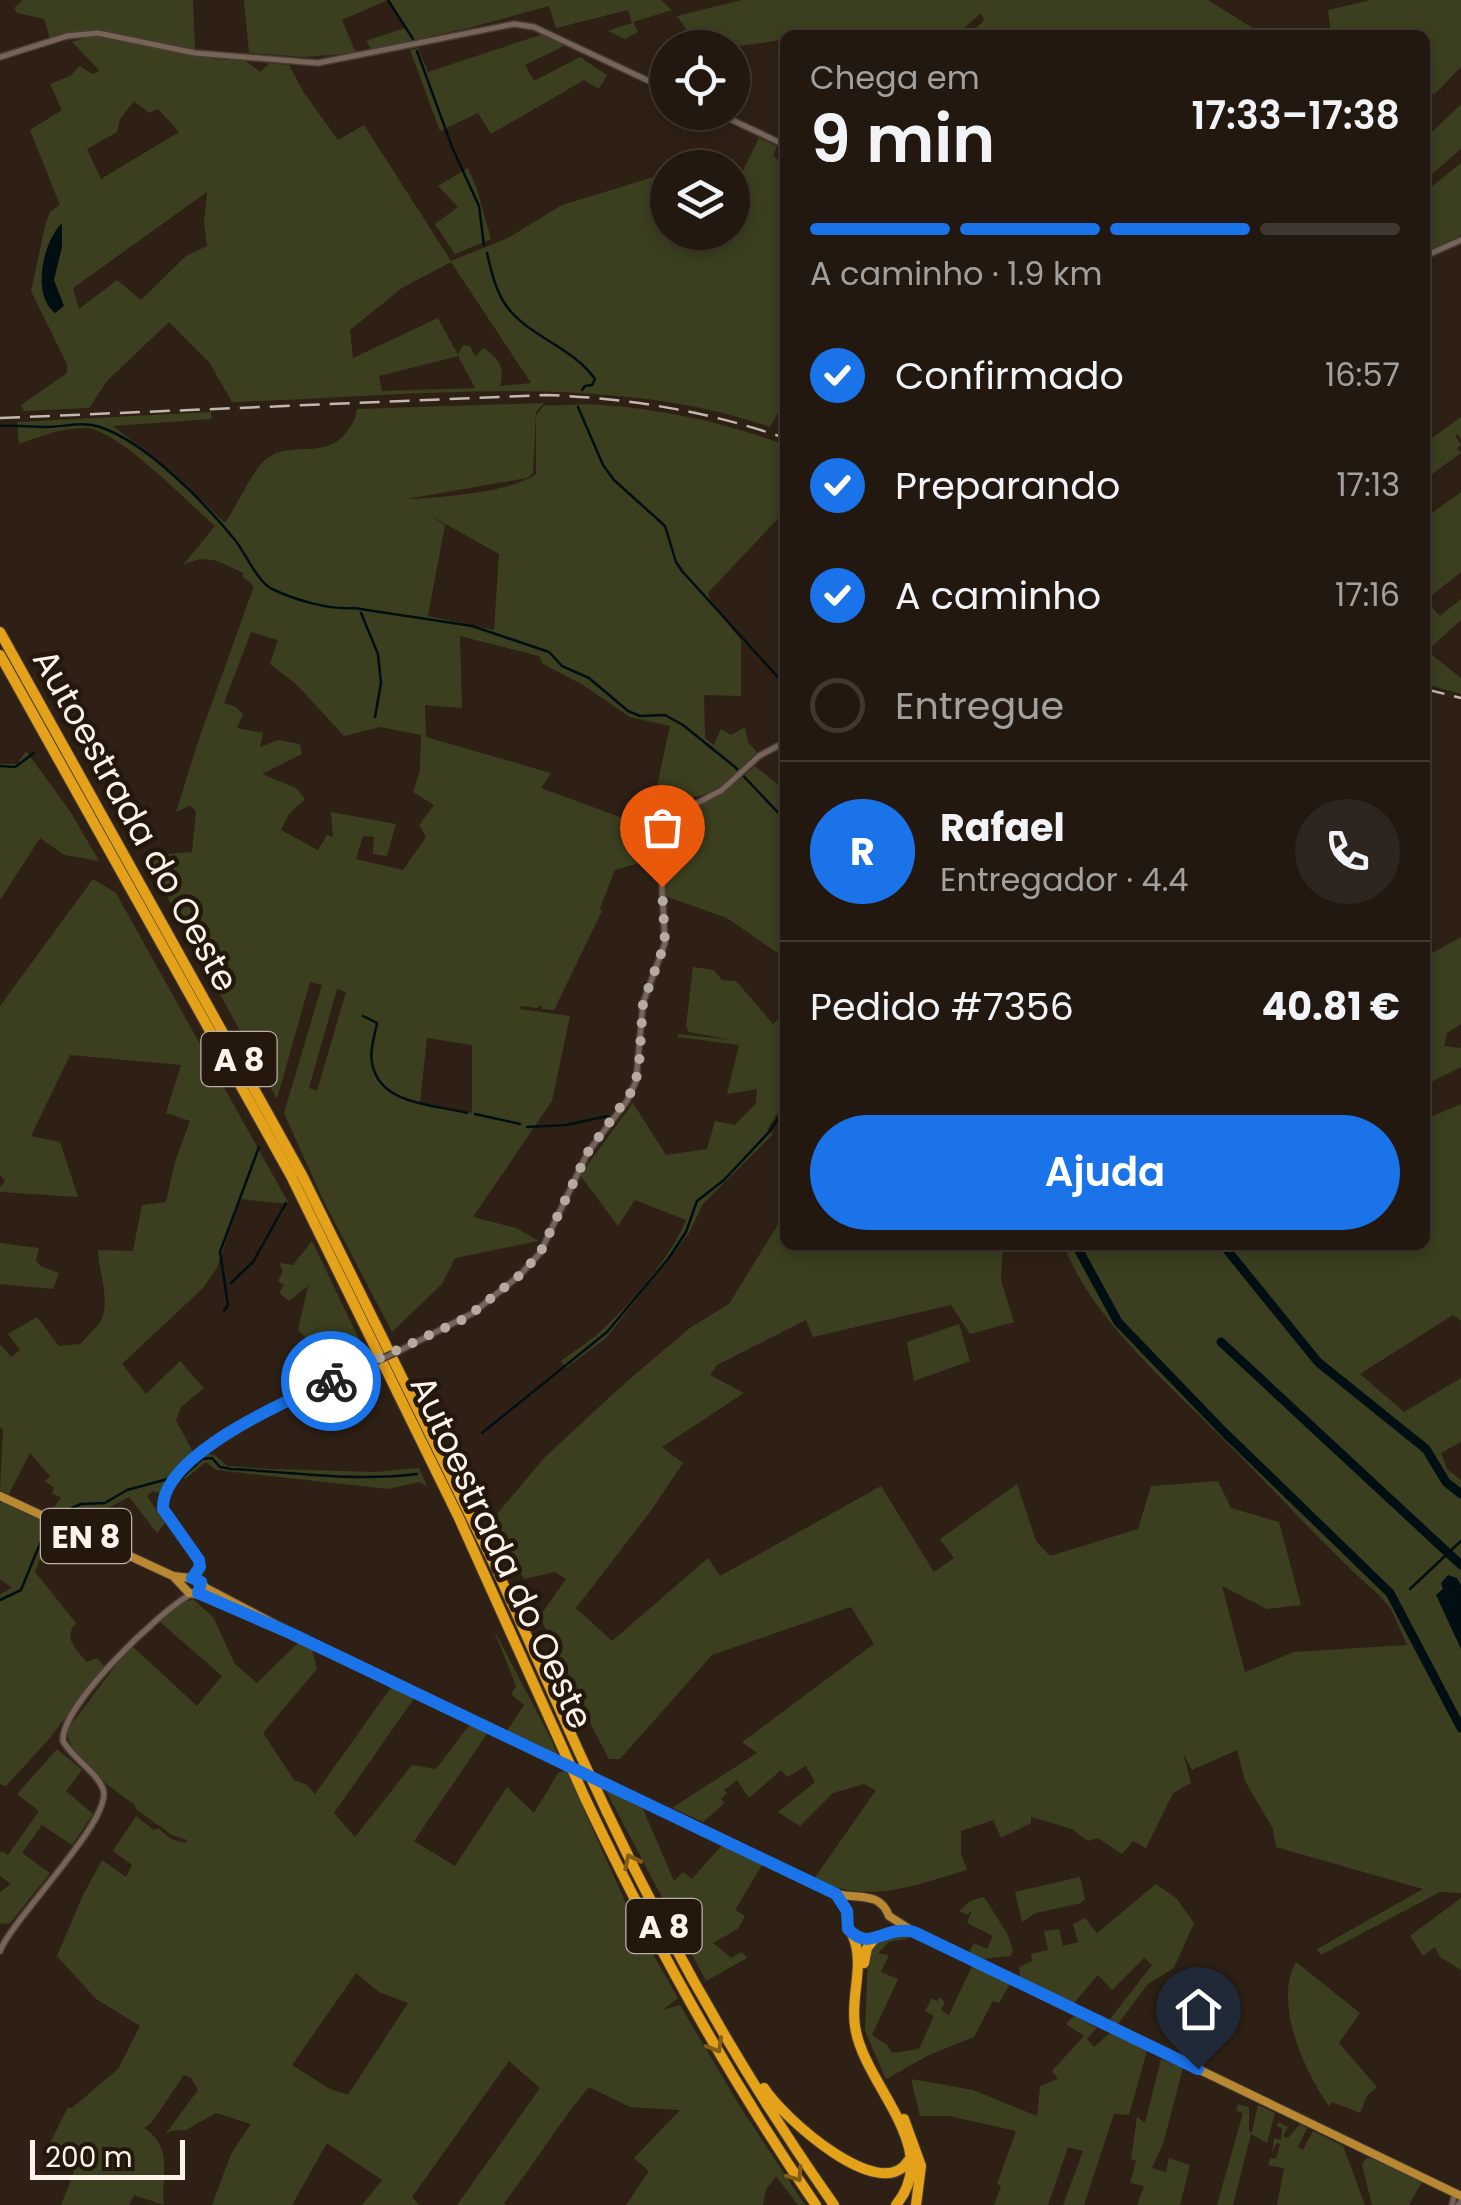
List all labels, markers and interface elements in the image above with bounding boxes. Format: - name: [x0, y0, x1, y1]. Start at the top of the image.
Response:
- map controls: [650, 30, 750, 250]
- button: locate: [650, 30, 750, 130]
- text: Chega em: [810, 55, 980, 100]
- text: 17:33–17:38: [1191, 89, 1400, 142]
- text: 9 min: [810, 94, 995, 185]
- button: layers: [650, 150, 750, 250]
- text: A caminho · 1.9 km: [810, 251, 1102, 296]
- icon: check: [810, 348, 865, 403]
- text: Confirmado: [895, 349, 1124, 402]
- text: 16:57: [1325, 352, 1400, 397]
- icon: check: [810, 458, 865, 513]
- text: Preparando: [895, 459, 1120, 512]
- text: 17:13: [1336, 462, 1400, 507]
- icon: check: [810, 568, 865, 623]
- text: A caminho: [895, 569, 1101, 622]
- text: 17:16: [1335, 572, 1400, 617]
- street label: Autoestrada do Oeste: [21, 640, 251, 1000]
- text: Entregue: [895, 679, 1064, 732]
- pin: [620, 785, 705, 888]
- button: phone: [1295, 799, 1400, 904]
- icon: bag: [635, 800, 690, 855]
- text: Rafael: [940, 801, 1065, 854]
- text: R: [850, 825, 875, 878]
- text: Entregador · 4.4: [940, 857, 1188, 902]
- text: Pedido #7356: [810, 980, 1074, 1033]
- text: 40.81 €: [1262, 980, 1400, 1033]
- road number: A 8: [202, 1032, 276, 1086]
- button: Ajuda: [810, 1115, 1400, 1230]
- courier: [281, 1331, 381, 1431]
- icon: bike: [304, 1354, 359, 1409]
- street label: Autoestrada do Oeste: [399, 1367, 605, 1737]
- road number: EN 8: [41, 1509, 131, 1563]
- one-way arrow: [623, 1854, 643, 1872]
- road number: A 8: [626, 1899, 702, 1953]
- pin: [1156, 1967, 1241, 2070]
- icon: home: [1171, 1982, 1226, 2037]
- one-way arrow: [704, 2035, 723, 2053]
- scale bar: [30, 2135, 185, 2180]
- text: 200 m: [45, 2138, 133, 2177]
- one-way arrow: [784, 2163, 802, 2182]

